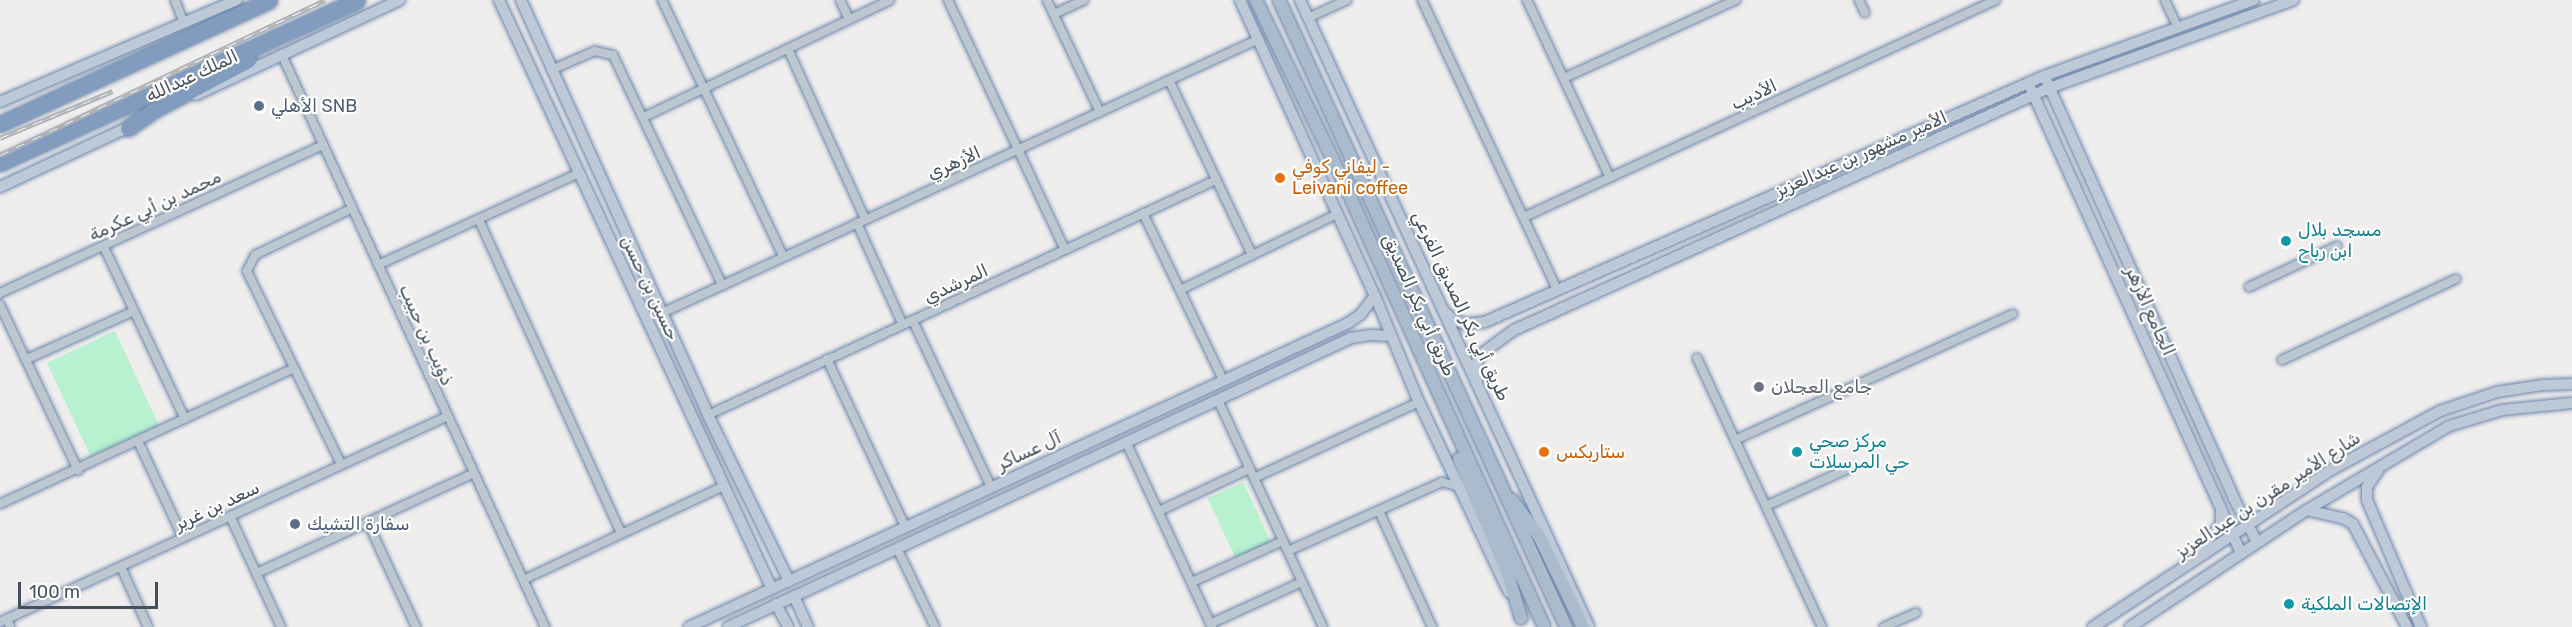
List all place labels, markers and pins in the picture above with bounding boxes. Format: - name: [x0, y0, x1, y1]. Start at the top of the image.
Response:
- place label: الأهلي SNB: [271, 95, 357, 117]
- marker: الأهلي SNB: [252, 99, 266, 113]
- place label: ليفاني كوفي - Leivani coffee: [1292, 157, 1408, 200]
- marker: ليفاني كوفي - Leivani coffee: [1273, 171, 1287, 185]
- place label: مسجد بلال ابن رباح: [2298, 220, 2381, 262]
- marker: مسجد بلال ابن رباح: [2279, 234, 2293, 248]
- place label: جامع العجلان: [1771, 376, 1872, 398]
- marker: جامع العجلان: [1752, 380, 1766, 394]
- place label: مركز صحي حي المرسلات: [1809, 431, 1909, 474]
- place label: ستاربكس: [1556, 441, 1625, 463]
- marker: ستاربكس: [1537, 445, 1551, 459]
- marker: مركز صحي حي المرسلات: [1790, 445, 1804, 459]
- place label: سفارة التشيك: [307, 513, 410, 535]
- marker: سفارة التشيك: [288, 517, 302, 531]
- place label: الإتصالات الملكية: [2301, 593, 2427, 615]
- marker: الإتصالات الملكية: [2282, 597, 2296, 611]

